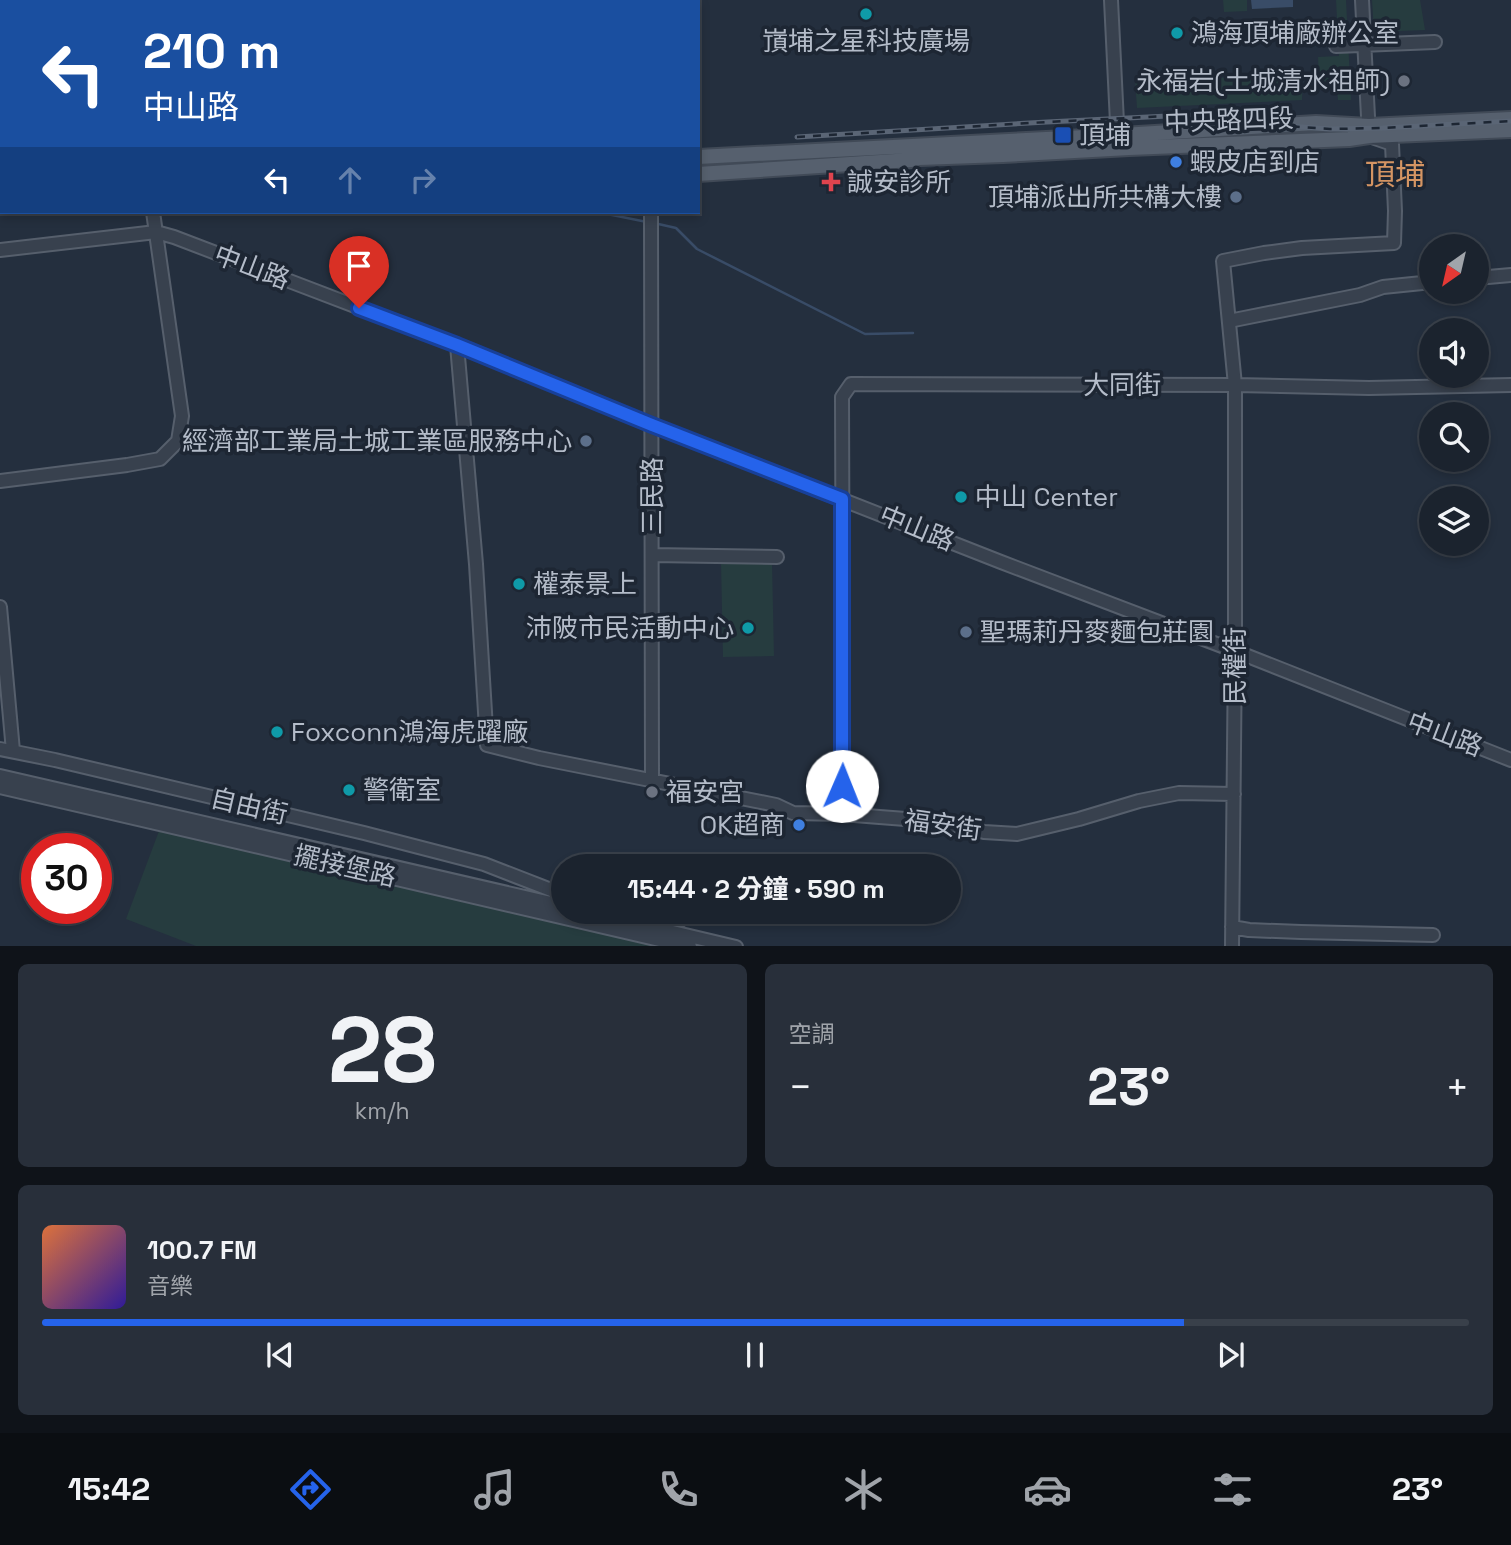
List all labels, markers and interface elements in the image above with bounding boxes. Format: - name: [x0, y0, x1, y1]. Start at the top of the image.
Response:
- marker: 嵿埔之星科技廣場: [858, 6, 874, 22]
- place label: 鴻海頂埔廠辦公室: [1191, 16, 1399, 50]
- text: 210 m: [143, 20, 280, 82]
- place label: 嵿埔之星科技廣場: [762, 24, 970, 58]
- marker: 鴻海頂埔廠辦公室: [1169, 25, 1185, 41]
- icon: left: [28, 28, 119, 119]
- place label: 永福岩(土城清水祖師): [1136, 64, 1390, 98]
- marker: 永福岩(土城清水祖師): [1396, 73, 1412, 89]
- text: 中山路: [143, 87, 239, 127]
- street label: 中央路四段: [1163, 101, 1295, 139]
- place label: 頂埔: [1079, 118, 1131, 152]
- marker: 頂埔: [1053, 125, 1073, 145]
- place label: 蝦皮店到店: [1190, 145, 1320, 179]
- marker: 蝦皮店到店: [1168, 154, 1184, 170]
- district label: 頂埔: [1365, 155, 1425, 194]
- icon: left: [258, 161, 296, 199]
- icon: ahead: [331, 161, 369, 199]
- icon: right: [404, 161, 442, 199]
- place label: 誠安診所: [847, 165, 951, 199]
- marker: 誠安診所: [821, 172, 841, 192]
- place label: 頂埔派出所共構大樓: [988, 180, 1222, 214]
- marker: 頂埔派出所共構大樓: [1228, 189, 1244, 205]
- north arrow: [1419, 234, 1489, 304]
- map controls: [1419, 234, 1489, 556]
- pin: [329, 236, 389, 308]
- street label: 中山路: [209, 237, 295, 297]
- icon: arrive: [340, 247, 378, 285]
- button: sound: [1419, 318, 1489, 388]
- street label: 大同街: [1083, 368, 1161, 402]
- button: search: [1419, 402, 1489, 472]
- place label: 經濟部工業局土城工業區服務中心: [182, 424, 572, 458]
- marker: 經濟部工業局土城工業區服務中心: [578, 433, 594, 449]
- street label: 三民路: [635, 457, 669, 535]
- place label: 中山 Center: [975, 480, 1118, 514]
- button: layers: [1419, 486, 1489, 556]
- marker: 中山 Center: [953, 489, 969, 505]
- street label: 中山路: [874, 498, 960, 558]
- place label: 權泰景上: [533, 567, 637, 601]
- marker: 權泰景上: [511, 576, 527, 592]
- place label: 沛陂市民活動中心: [526, 611, 734, 645]
- place label: 聖瑪莉丹麥麵包莊園: [980, 615, 1214, 649]
- marker: 沛陂市民活動中心: [740, 620, 756, 636]
- marker: 聖瑪莉丹麥麵包莊園: [958, 624, 974, 640]
- street label: 民權街: [1218, 627, 1252, 705]
- street label: 中山路: [1402, 704, 1488, 764]
- place label: Foxconn鴻海虎躍廠: [291, 715, 528, 749]
- marker: Foxconn鴻海虎躍廠: [269, 724, 285, 740]
- position arrow: [805, 749, 879, 823]
- place label: 警衛室: [363, 773, 441, 807]
- place label: 福安宮: [666, 775, 744, 809]
- street label: 自由街: [207, 781, 291, 831]
- marker: 警衛室: [341, 782, 357, 798]
- marker: 福安宮: [644, 784, 660, 800]
- street label: 福安街: [902, 803, 984, 847]
- place label: OK超商: [700, 808, 785, 842]
- marker: OK超商: [791, 817, 807, 833]
- speed limit sign: 30: [21, 833, 112, 924]
- street label: 擺接堡路: [291, 838, 399, 894]
- text: 15:44 · 2 分鐘 · 590 m: [627, 872, 885, 906]
- text: 28: [328, 992, 437, 1109]
- text: 空調: [789, 1019, 835, 1049]
- text: 23°: [1087, 1054, 1170, 1120]
- text: −: [789, 1063, 812, 1111]
- text: +: [1445, 1063, 1469, 1111]
- text: km/h: [355, 1096, 410, 1126]
- text: 100.7 FM: [147, 1233, 257, 1267]
- text: 音樂: [147, 1271, 193, 1301]
- icon: previous: [261, 1336, 299, 1374]
- icon: pause: [736, 1336, 774, 1374]
- icon: next: [1212, 1336, 1250, 1374]
- icon: directions: [286, 1465, 335, 1514]
- icon: music: [470, 1465, 519, 1514]
- icon: phone: [654, 1465, 703, 1514]
- icon: climate: [839, 1465, 888, 1514]
- icon: car: [1023, 1465, 1072, 1514]
- icon: filters: [1208, 1465, 1257, 1514]
- text: 15:42: [68, 1469, 150, 1509]
- text: 23°: [1392, 1469, 1443, 1509]

